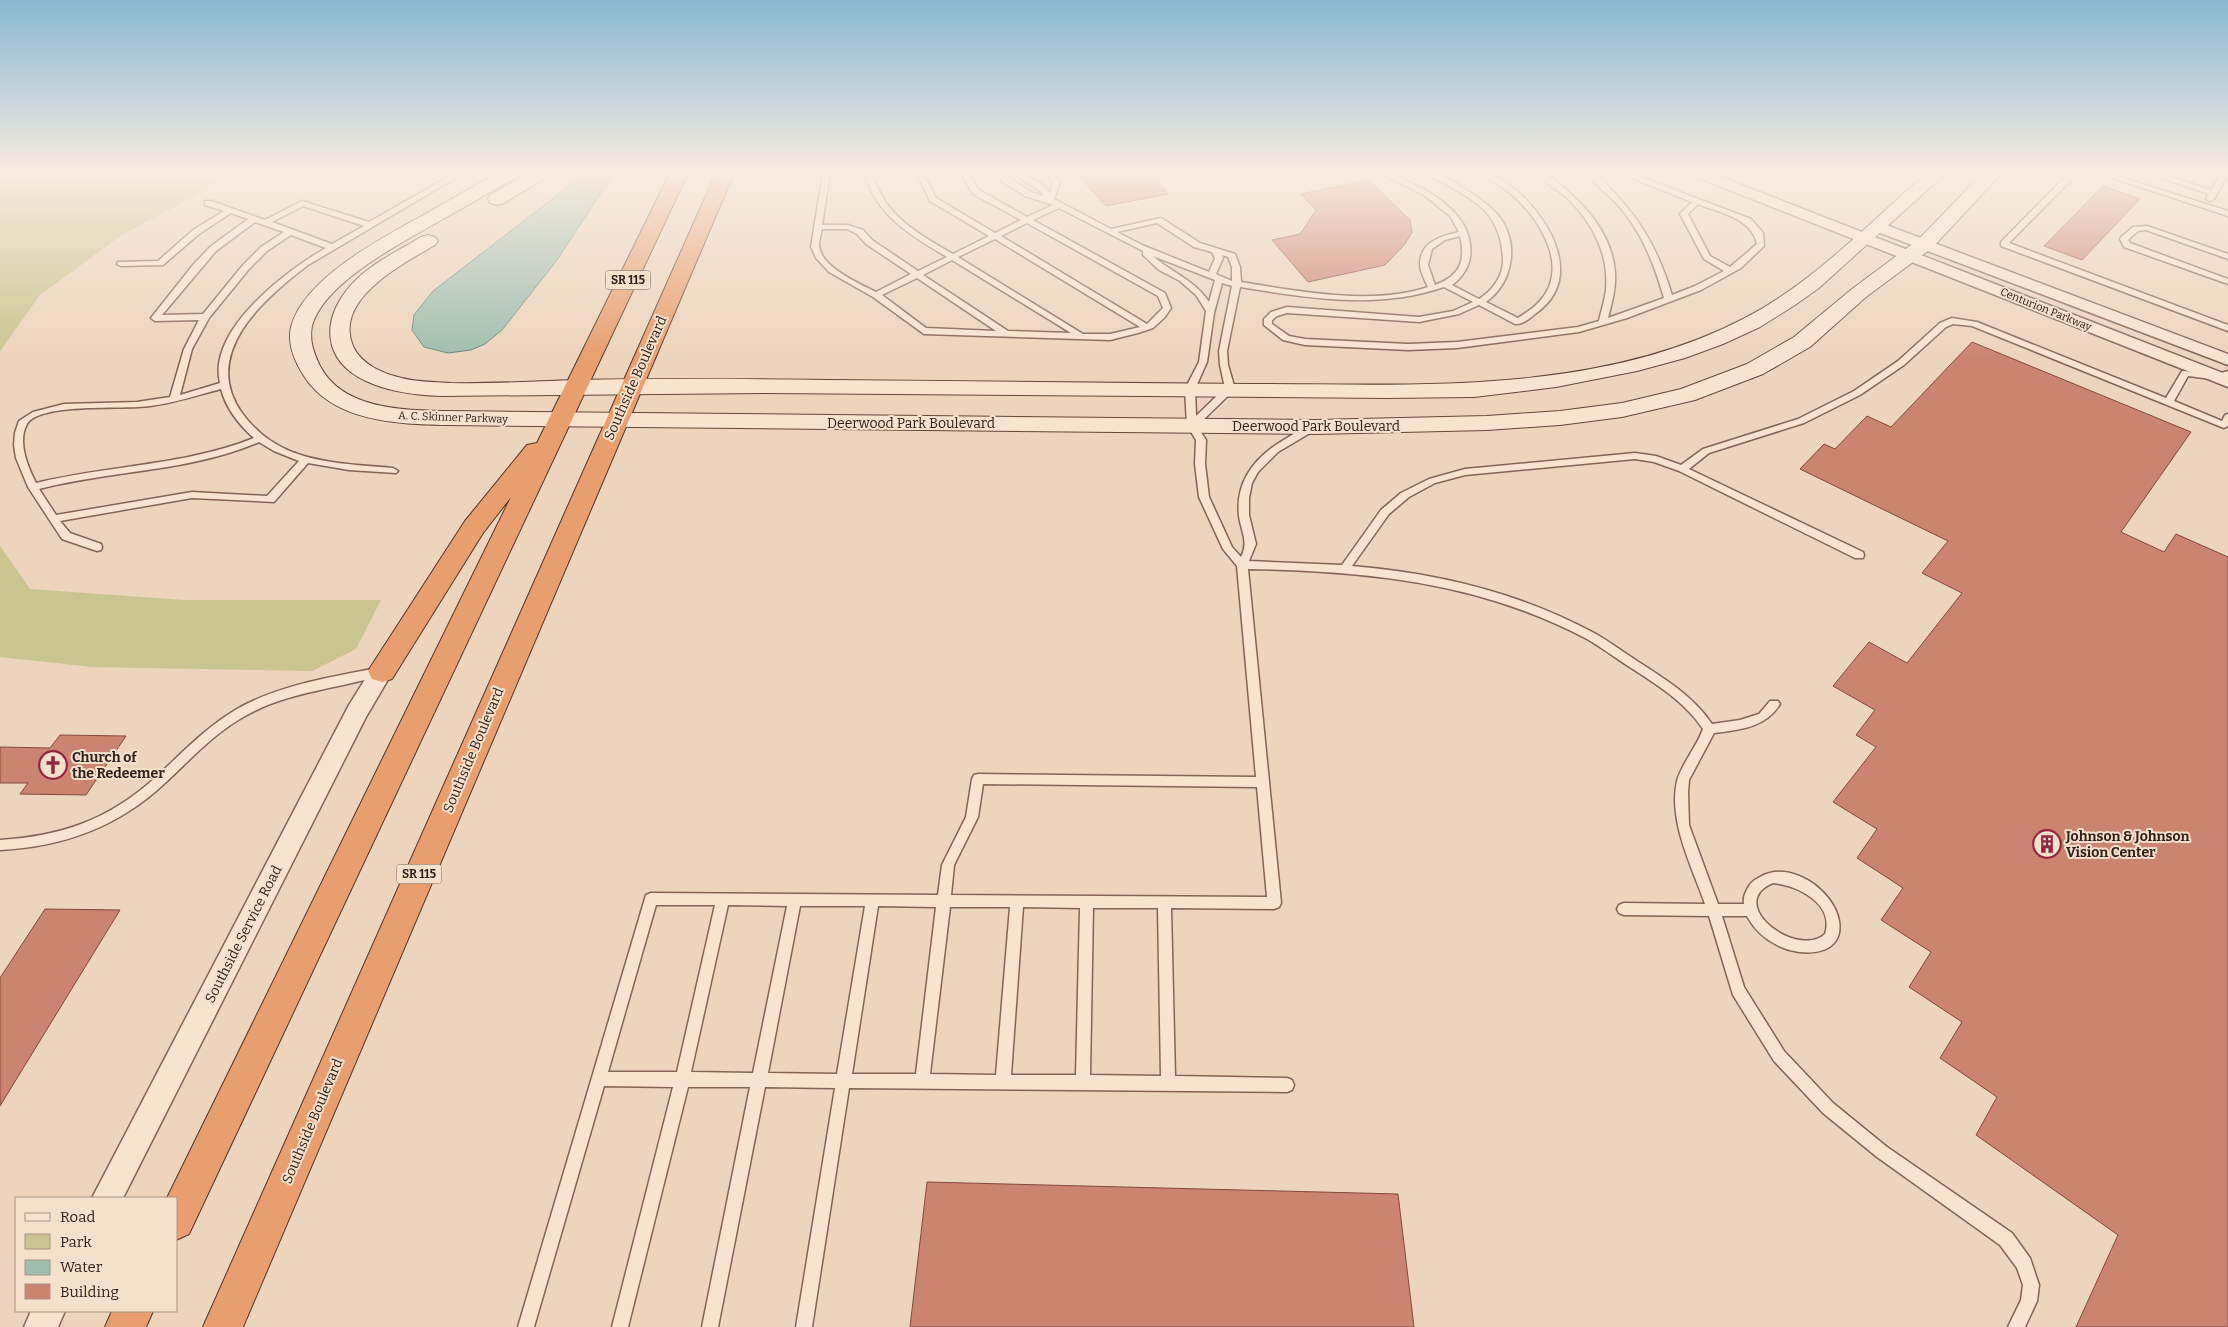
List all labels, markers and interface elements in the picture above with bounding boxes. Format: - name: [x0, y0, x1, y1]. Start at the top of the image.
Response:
- road number: SR 115: [606, 270, 650, 290]
- street label: Centurion Parkway: [1998, 285, 2093, 334]
- street label: Southside Boulevard: [600, 313, 671, 443]
- street label: A. C. Skinner Parkway: [398, 409, 508, 426]
- street label: Deerwood Park Boulevard: [827, 415, 995, 432]
- street label: Deerwood Park Boulevard: [1232, 418, 1400, 435]
- street label: Southside Boulevard: [439, 685, 507, 815]
- place label: Church of the Redeemer: [72, 749, 165, 782]
- church icon: Church of the Redeemer: [38, 750, 68, 780]
- place label: Johnson & Johnson Vision Center: [2065, 828, 2190, 861]
- building icon: Johnson & Johnson Vision Center: [2032, 829, 2062, 859]
- street label: Southside Service Road: [201, 863, 286, 1006]
- road number: SR 115: [396, 864, 442, 884]
- street label: Southside Boulevard: [278, 1056, 346, 1186]
- legend: [15, 1197, 178, 1312]
- text: Road: [60, 1208, 95, 1226]
- text: Park: [60, 1233, 92, 1251]
- text: Water: [60, 1258, 103, 1276]
- text: Building: [60, 1283, 119, 1301]

